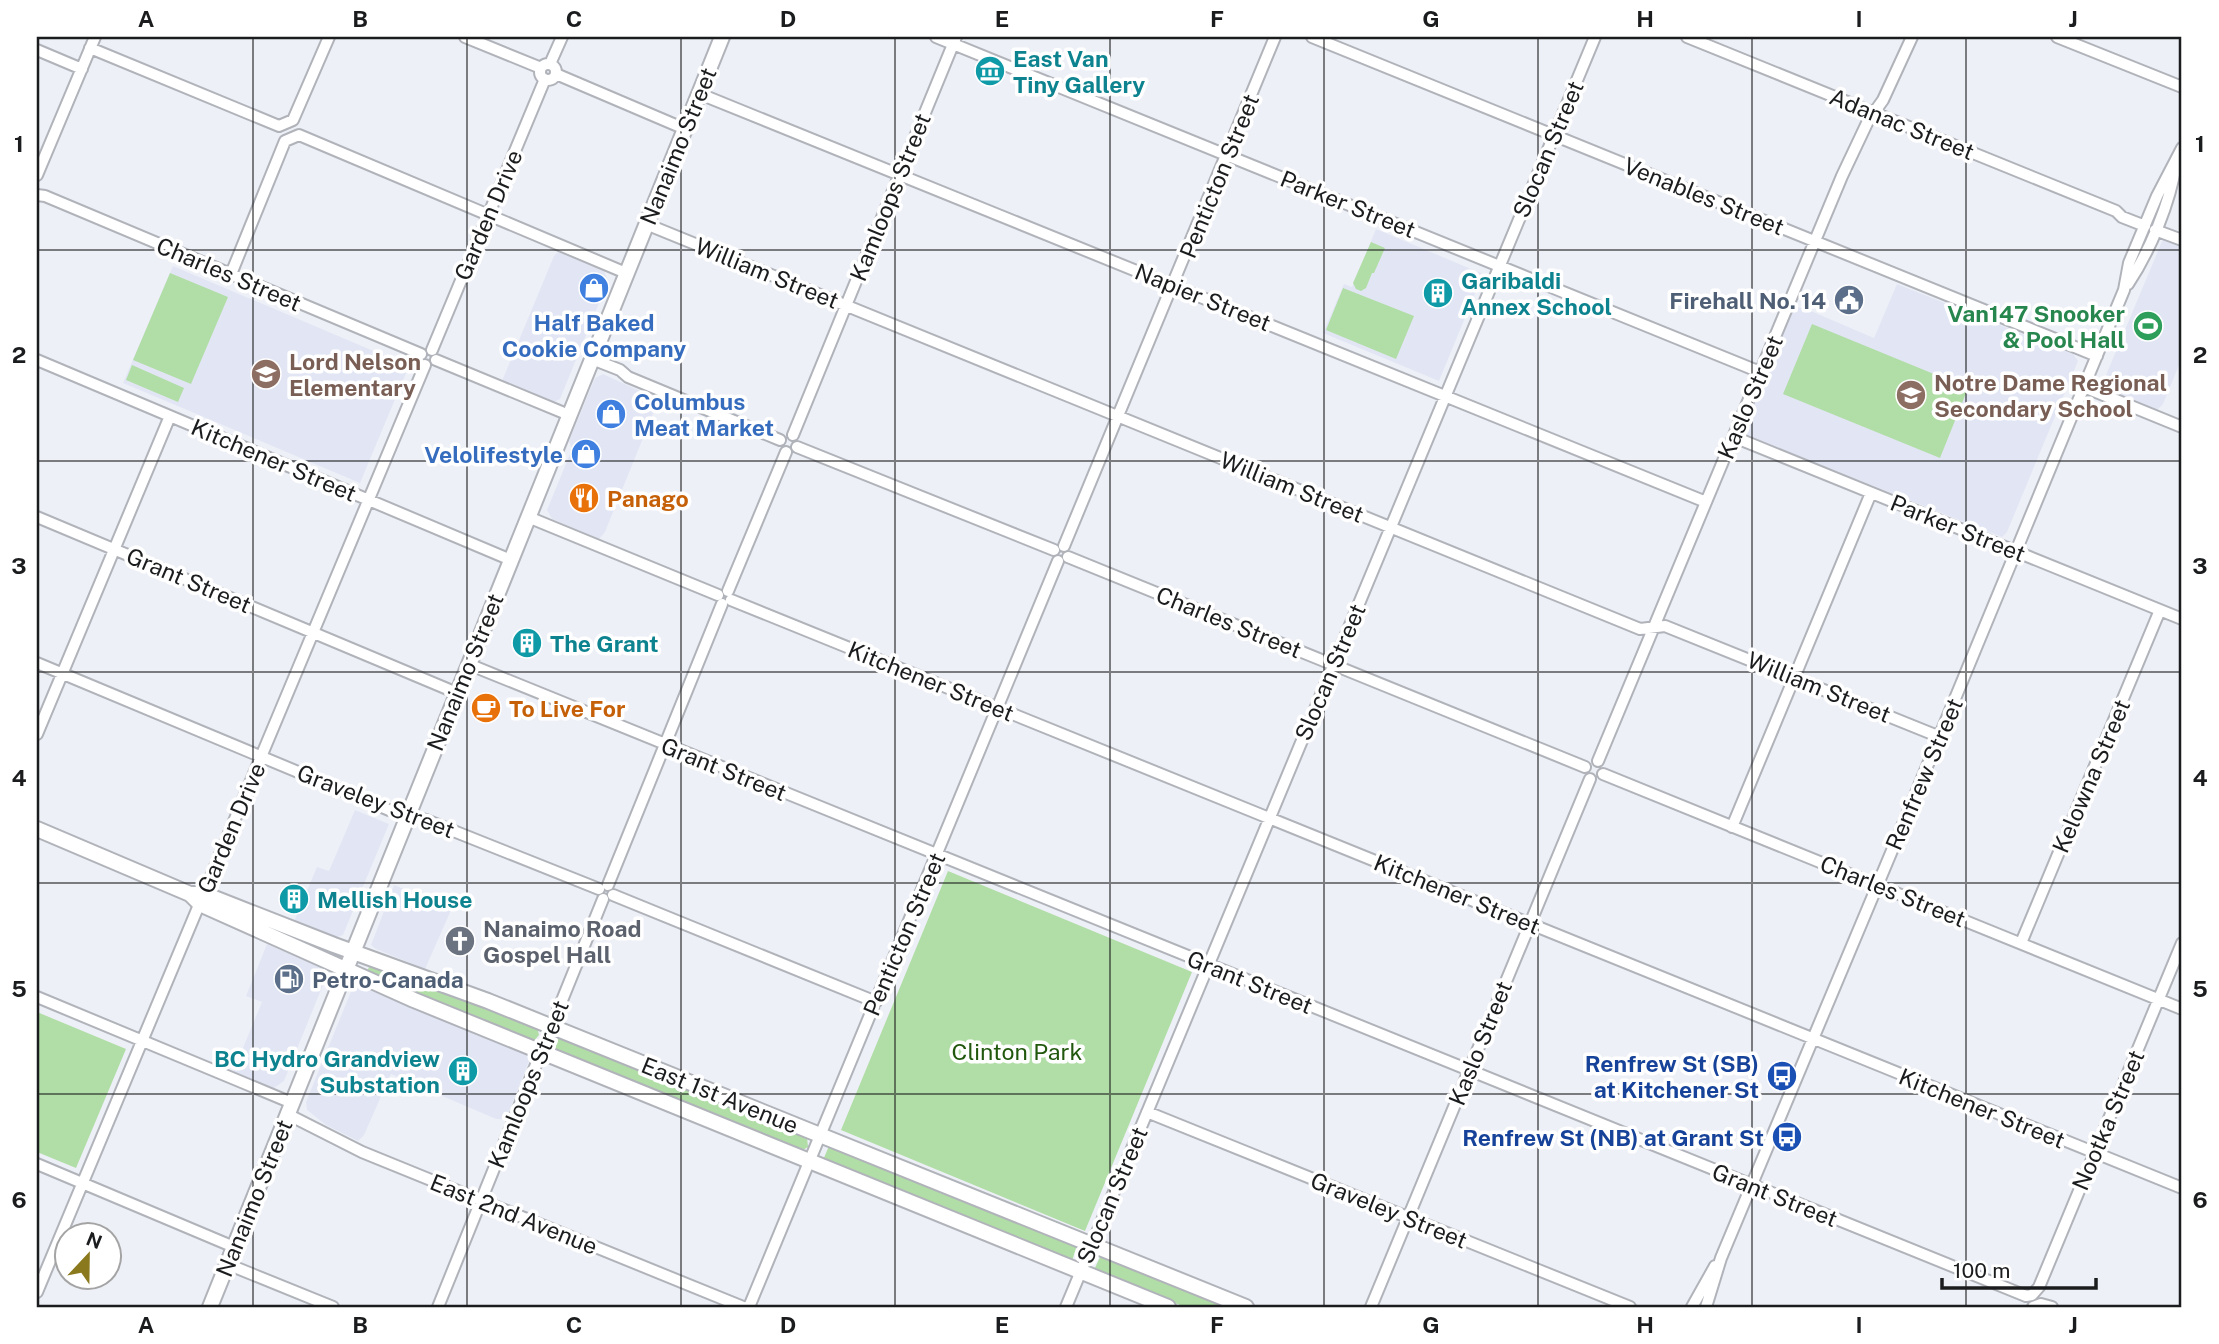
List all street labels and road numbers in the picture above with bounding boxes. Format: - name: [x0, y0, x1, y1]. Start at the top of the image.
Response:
- street label: Nanaimo Street: [634, 63, 722, 229]
- street label: Slocan Street: [1507, 77, 1589, 221]
- street label: Adanac Street: [1826, 83, 1978, 165]
- street label: Penticton Street: [1174, 90, 1264, 262]
- street label: Kamloops Street: [844, 109, 936, 285]
- street label: Garden Drive: [448, 146, 528, 284]
- street label: Venables Street: [1620, 151, 1788, 241]
- street label: Parker Street: [1277, 165, 1419, 243]
- street label: Charles Street: [153, 231, 305, 317]
- street label: William Street: [691, 232, 843, 314]
- street label: Napier Street: [1131, 257, 1275, 337]
- street label: Kaslo Street: [1712, 331, 1788, 463]
- street label: Kitchener Street: [187, 413, 361, 507]
- street label: William Street: [1216, 446, 1368, 528]
- street label: Parker Street: [1887, 489, 2029, 567]
- street label: Grant Street: [123, 542, 255, 618]
- street label: Charles Street: [1152, 581, 1306, 663]
- street label: Nanaimo Street: [421, 589, 509, 755]
- street label: Slocan Street: [1289, 600, 1371, 744]
- street label: Kitchener Street: [844, 635, 1018, 727]
- street label: William Street: [1743, 646, 1895, 728]
- street label: Renfrew Street: [1880, 694, 1968, 854]
- street label: Kelowna Street: [2047, 695, 2135, 857]
- street label: Grant Street: [657, 732, 791, 806]
- street label: Garden Drive: [191, 759, 271, 897]
- street label: Graveley Street: [293, 759, 459, 843]
- street label: Penticton Street: [857, 848, 951, 1020]
- street label: Kitchener Street: [1370, 848, 1544, 940]
- street label: Charles Street: [1816, 850, 1970, 932]
- street label: Grant Street: [1183, 945, 1317, 1019]
- street label: Kaslo Street: [1443, 977, 1517, 1109]
- street label: Kamloops Street: [482, 996, 574, 1172]
- street label: Nootka Street: [2066, 1046, 2150, 1194]
- street label: East 1st Avenue: [638, 1051, 802, 1139]
- street label: Kitchener Street: [1895, 1062, 2069, 1154]
- street label: Nanaimo Street: [210, 1115, 298, 1281]
- street label: Slocan Street: [1071, 1123, 1153, 1267]
- street label: Grant Street: [1708, 1158, 1842, 1232]
- street label: Graveley Street: [1307, 1166, 1471, 1254]
- street label: East 2nd Avenue: [426, 1168, 602, 1260]

